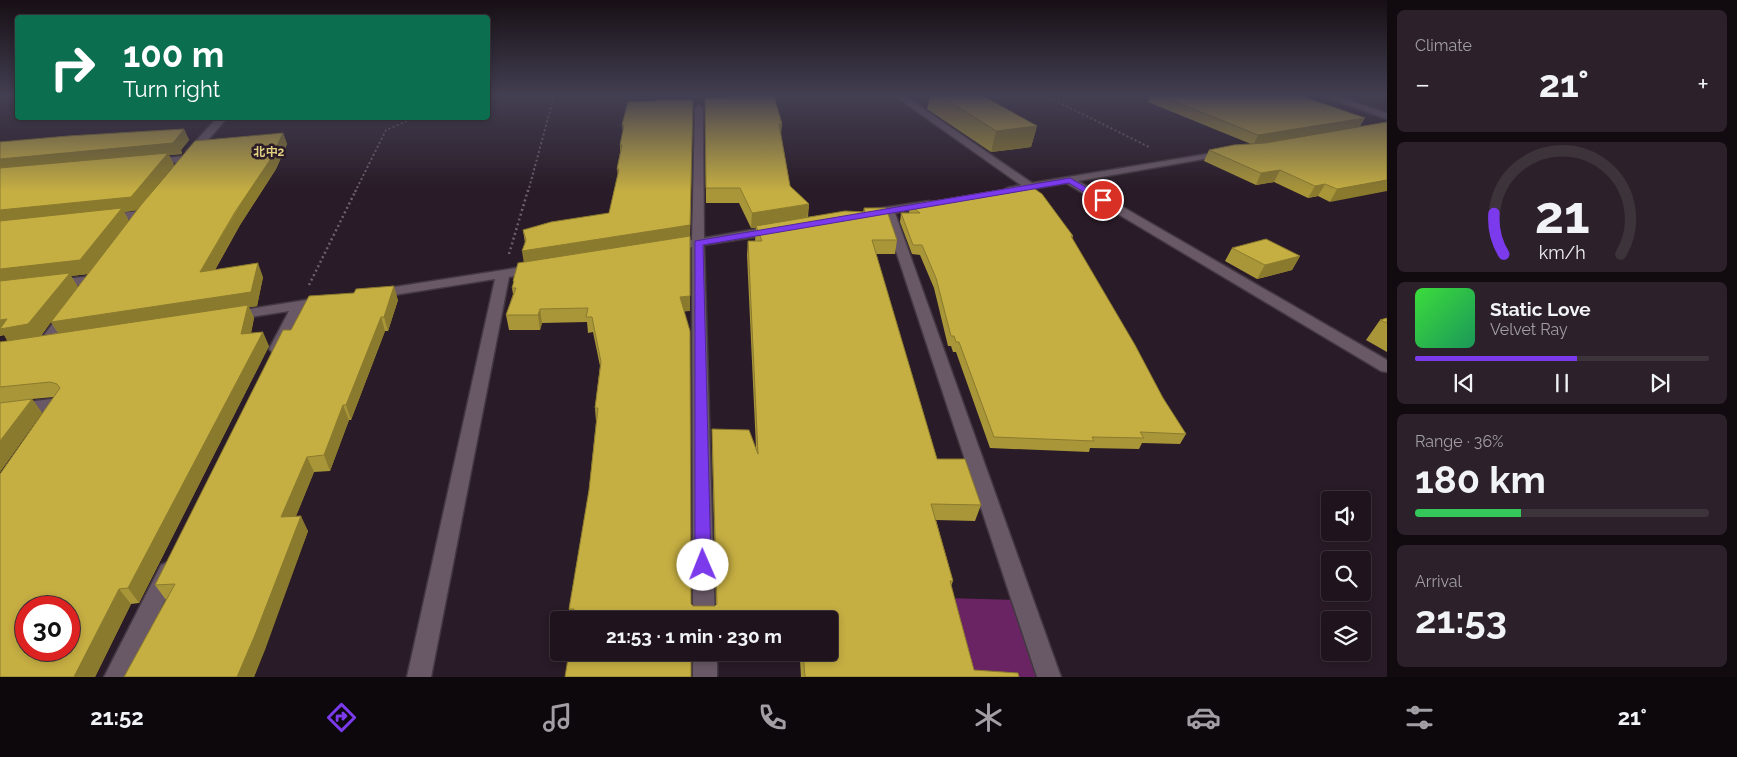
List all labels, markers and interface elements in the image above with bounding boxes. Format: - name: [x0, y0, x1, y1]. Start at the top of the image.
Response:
- text: 100 m: [123, 34, 224, 75]
- icon: right: [40, 35, 105, 100]
- text: Climate: [1415, 36, 1472, 55]
- text: 21°: [1539, 61, 1589, 106]
- text: −: [1415, 68, 1430, 101]
- text: +: [1697, 68, 1709, 101]
- text: Turn right: [123, 76, 220, 102]
- district label: 北中2: [254, 145, 285, 159]
- pin: [1082, 179, 1124, 221]
- text: 21: [1534, 184, 1590, 245]
- icon: arrive: [1089, 186, 1117, 214]
- text: km/h: [1538, 242, 1586, 263]
- text: Static Love: [1490, 298, 1591, 320]
- text: Velvet Ray: [1490, 320, 1568, 339]
- icon: previous: [1450, 369, 1478, 397]
- icon: pause: [1548, 369, 1576, 397]
- icon: next: [1646, 369, 1674, 397]
- text: Range · 36%: [1415, 432, 1503, 451]
- text: 180 km: [1415, 457, 1546, 502]
- map controls: [1321, 491, 1371, 661]
- button: sound: [1321, 491, 1371, 541]
- position arrow: [676, 538, 728, 590]
- button: search: [1321, 551, 1371, 601]
- text: Arrival: [1415, 572, 1462, 591]
- speed limit sign: 30: [15, 596, 80, 661]
- text: 21:53: [1415, 597, 1507, 642]
- button: layers: [1321, 611, 1371, 661]
- text: 21:53 · 1 min · 230 m: [606, 625, 782, 647]
- icon: directions: [324, 700, 359, 735]
- icon: music: [540, 700, 575, 735]
- icon: phone: [755, 700, 790, 735]
- icon: climate: [971, 700, 1006, 735]
- icon: car: [1186, 700, 1221, 735]
- icon: filters: [1402, 700, 1437, 735]
- text: 21:52: [90, 704, 144, 730]
- text: 21°: [1618, 704, 1647, 730]

